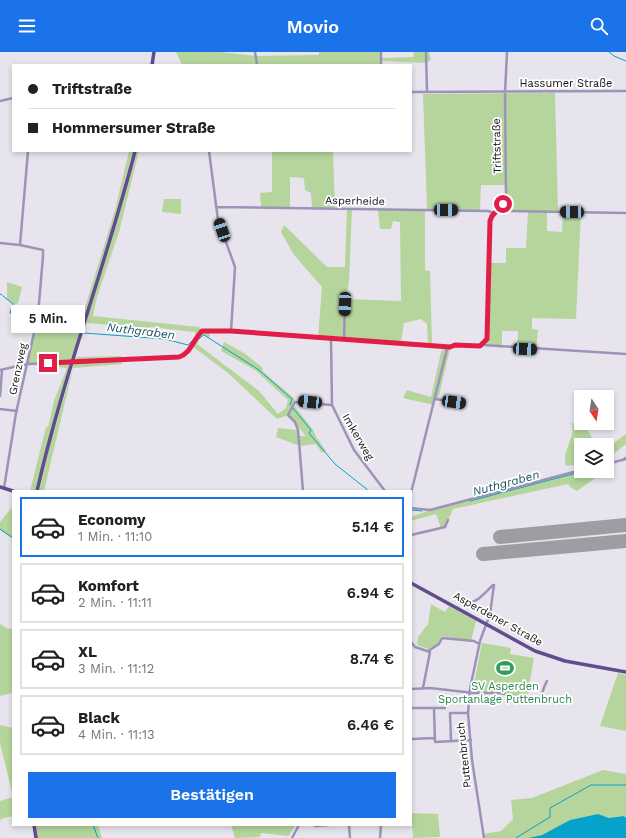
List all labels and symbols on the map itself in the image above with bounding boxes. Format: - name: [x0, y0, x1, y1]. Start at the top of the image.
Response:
- street label: Hassumer Straße: [520, 77, 612, 90]
- street label: Triftstraße: [490, 118, 504, 174]
- street label: Asperheide: [325, 194, 385, 208]
- route start: [494, 195, 512, 213]
- car: [434, 204, 458, 216]
- car: [560, 206, 584, 218]
- car: [212, 217, 232, 243]
- car: [339, 292, 351, 316]
- callout: 5 Min.: [11, 305, 85, 333]
- water label: Nuthgraben: [106, 320, 176, 342]
- street label: Grenzweg: [6, 342, 30, 396]
- car: [513, 342, 537, 356]
- route end: [39, 354, 57, 372]
- north arrow: [574, 390, 614, 430]
- car: [441, 394, 467, 410]
- car: [297, 395, 323, 409]
- street label: Imkerweg: [339, 411, 377, 463]
- water label: Nuthgraben: [471, 467, 541, 499]
- street label: Asperdener Straße: [451, 589, 545, 649]
- sports icon: SV Asperden Sportanlage Puttenbruch: [495, 658, 515, 678]
- place label: SV Asperden Sportanlage Puttenbruch: [438, 680, 572, 706]
- street label: Puttenbruch: [454, 721, 474, 789]

